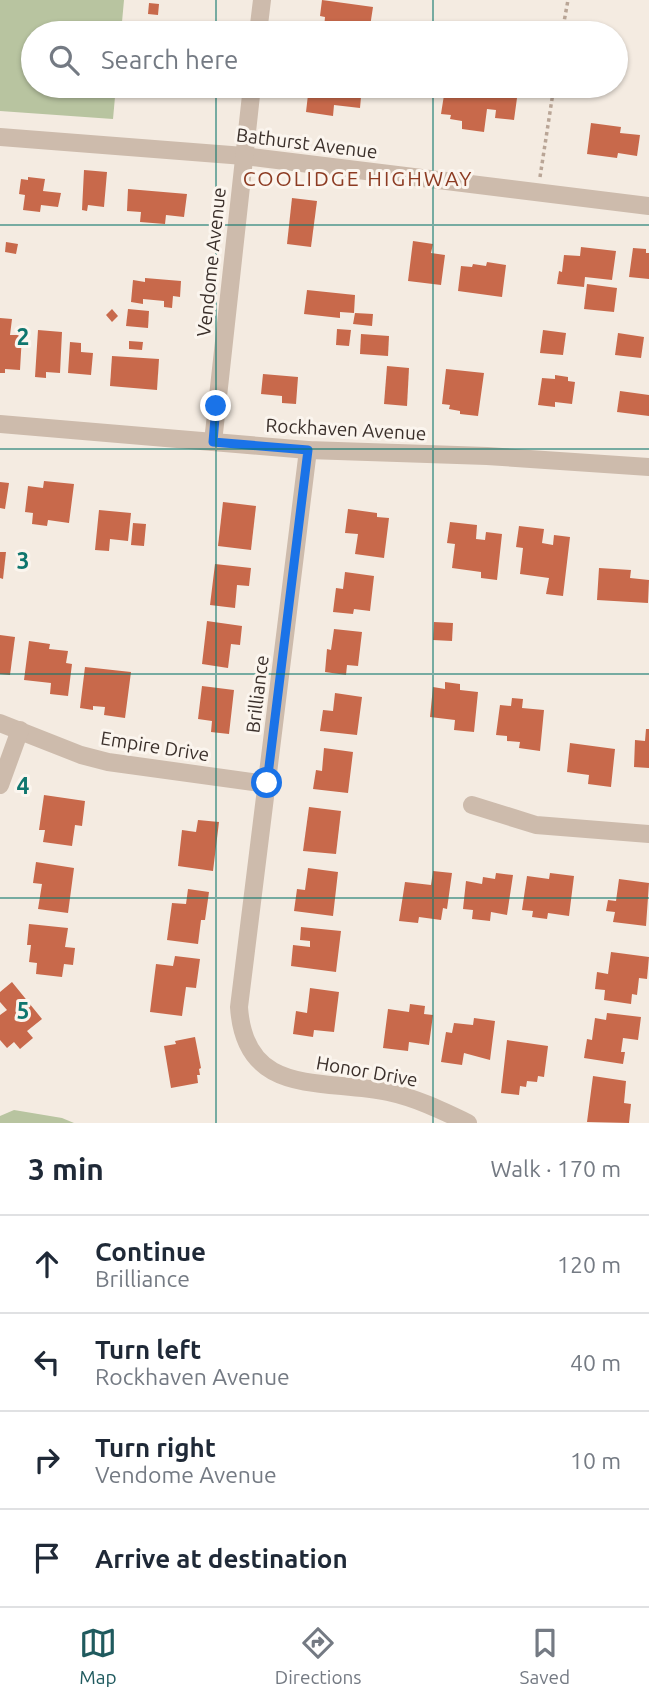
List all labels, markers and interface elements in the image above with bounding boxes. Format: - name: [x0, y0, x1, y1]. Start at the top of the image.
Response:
- search box: [21, 21, 628, 98]
- icon: search: [45, 41, 83, 79]
- text: Search here: [101, 45, 238, 74]
- street label: Bathurst Avenue: [235, 123, 379, 163]
- district label: COOLIDGE HIGHWAY: [243, 166, 473, 190]
- street label: Vendome Avenue: [192, 186, 230, 338]
- text: 2: [17, 324, 29, 349]
- route end: [200, 390, 231, 421]
- street label: Rockhaven Avenue: [265, 414, 427, 444]
- text: 3: [17, 548, 29, 573]
- street label: Brilliance: [241, 654, 273, 734]
- street label: Empire Drive: [99, 727, 211, 765]
- route start: [251, 767, 282, 798]
- text: 4: [17, 773, 30, 798]
- text: 5: [17, 998, 29, 1023]
- street label: Honor Drive: [314, 1051, 420, 1091]
- text: 3 min: [28, 1152, 104, 1186]
- text: Walk · 170 m: [490, 1156, 621, 1181]
- text: Continue: [95, 1237, 206, 1266]
- icon: ahead: [28, 1245, 66, 1283]
- text: 120 m: [557, 1252, 621, 1277]
- text: Brilliance: [95, 1266, 190, 1291]
- text: Turn left: [95, 1335, 201, 1364]
- icon: left: [28, 1343, 66, 1381]
- text: 40 m: [570, 1350, 621, 1375]
- text: Rockhaven Avenue: [95, 1364, 290, 1389]
- text: Turn right: [95, 1433, 216, 1462]
- icon: right: [28, 1441, 66, 1479]
- text: 10 m: [570, 1448, 621, 1473]
- text: Vendome Avenue: [95, 1462, 277, 1487]
- icon: arrive: [28, 1539, 66, 1577]
- text: Arrive at destination: [95, 1544, 348, 1573]
- tab: Map: [79, 1624, 117, 1688]
- tab: Directions: [275, 1624, 362, 1688]
- tab: Saved: [519, 1624, 570, 1688]

